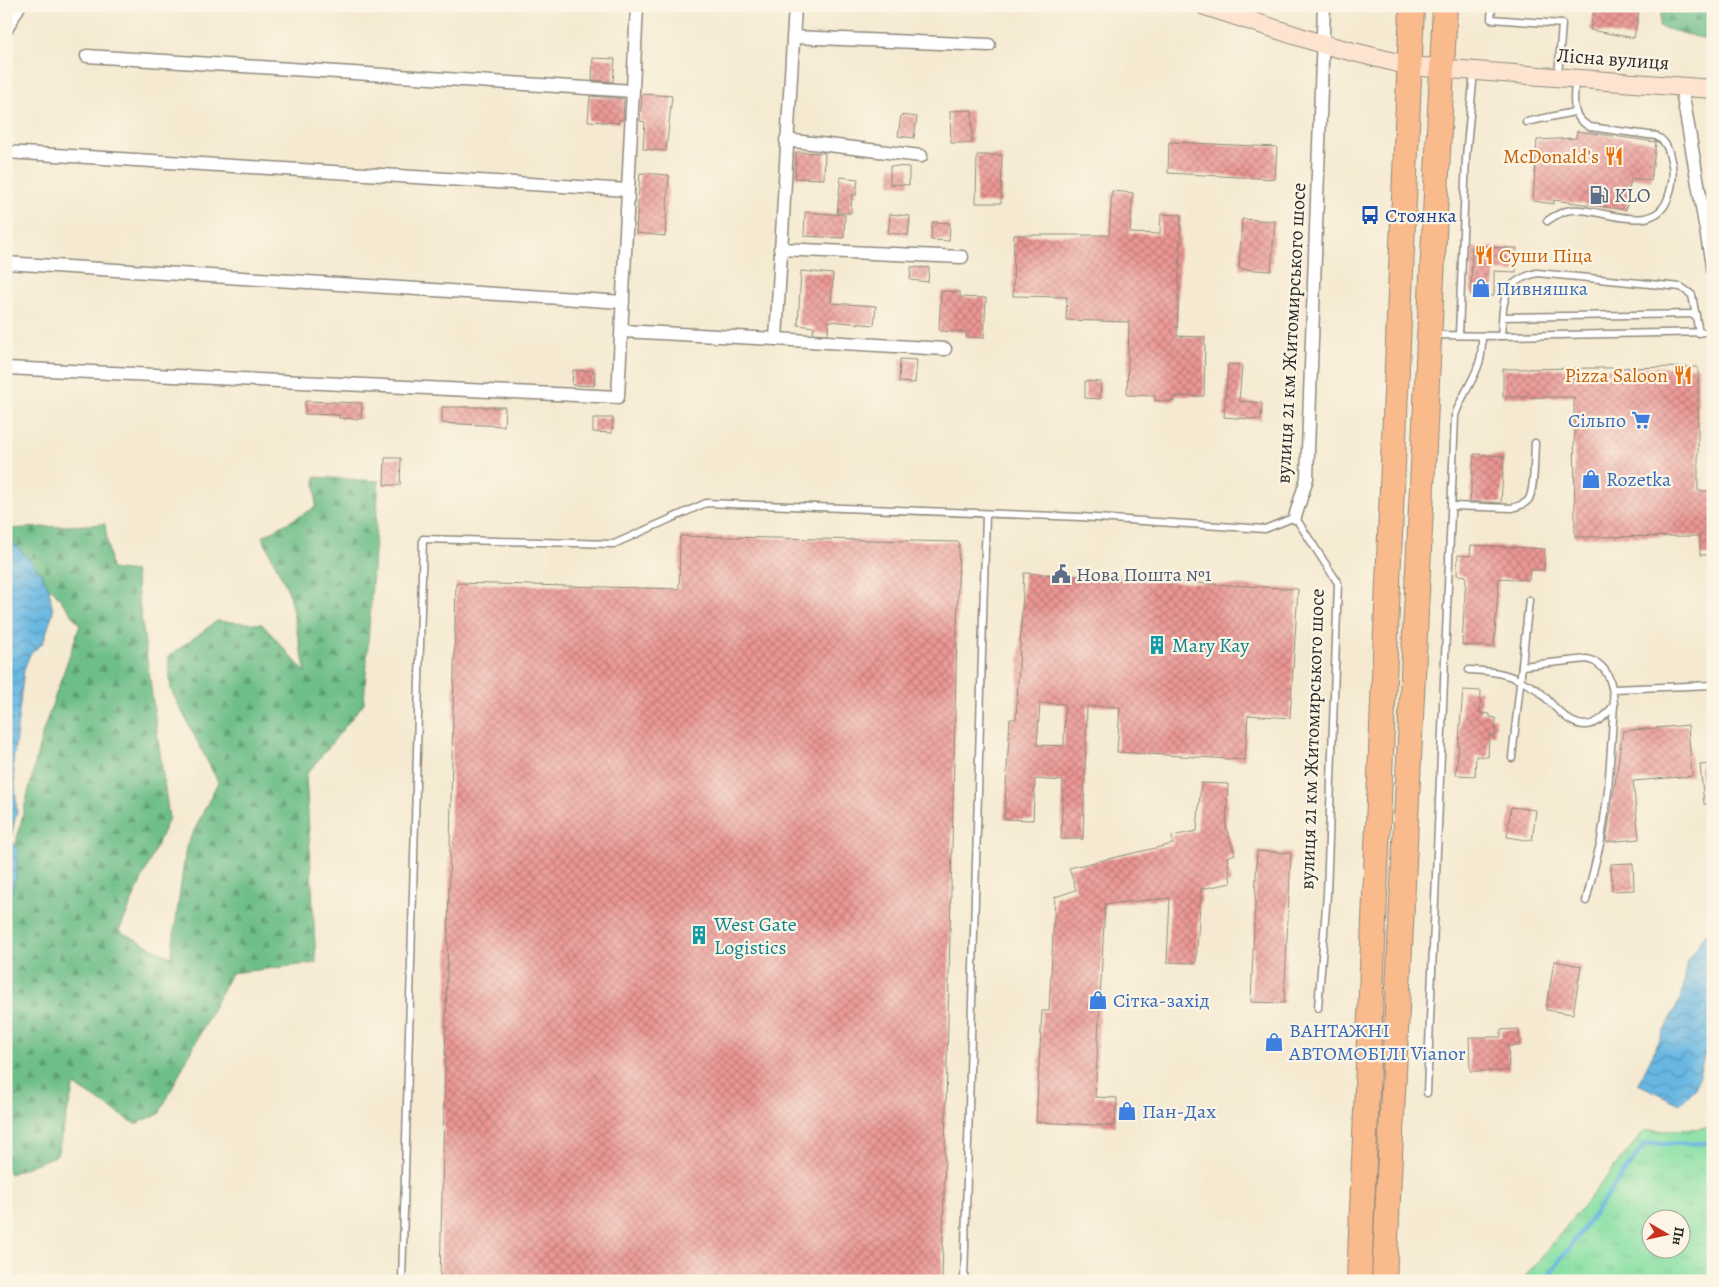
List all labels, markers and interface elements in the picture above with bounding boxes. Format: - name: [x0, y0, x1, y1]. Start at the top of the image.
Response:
- street label: Лісна вулиця: [1556, 42, 1670, 76]
- place label: McDonald's: [1503, 143, 1599, 170]
- restaurant icon: McDonald's: [1603, 145, 1625, 167]
- street label: вулиця 21 км Житомирського шосе: [1270, 182, 1312, 484]
- place label: KLO: [1614, 182, 1651, 209]
- fuel station icon: KLO: [1588, 184, 1610, 206]
- place label: Стоянка: [1385, 202, 1457, 229]
- bus stop icon: Стоянка: [1359, 204, 1381, 226]
- place label: Суши Піца: [1499, 242, 1593, 269]
- restaurant icon: Суши Піца: [1473, 244, 1495, 266]
- place label: Пивняшка: [1496, 275, 1589, 302]
- shop icon: Пивняшка: [1470, 277, 1492, 299]
- place label: Pizza Saloon: [1565, 362, 1668, 389]
- restaurant icon: Pizza Saloon: [1672, 364, 1694, 386]
- place label: Сільпо: [1568, 407, 1626, 434]
- supermarket icon: Сільпо: [1630, 409, 1652, 431]
- place label: Rozetka: [1606, 466, 1672, 493]
- shop icon: Rozetka: [1580, 468, 1602, 490]
- place label: Нова Пошта №1: [1076, 561, 1212, 588]
- public building icon: Нова Пошта №1: [1050, 563, 1072, 585]
- street label: вулиця 21 км Житомирського шосе: [1293, 588, 1331, 890]
- place label: Mary Kay: [1172, 632, 1250, 659]
- building icon: Mary Kay: [1146, 634, 1168, 656]
- place label: West Gate Logistics: [713, 911, 797, 961]
- building icon: West Gate Logistics: [688, 924, 710, 946]
- place label: Сітка-захід: [1113, 987, 1210, 1014]
- shop icon: Сітка-захід: [1087, 989, 1109, 1011]
- place label: ВАНТАЖНІ АВТОМОБІЛІ Vianor: [1288, 1017, 1466, 1067]
- shop icon: ВАНТАЖНІ АВТОМОБІЛІ Vianor: [1263, 1031, 1285, 1053]
- place label: Пан-Дах: [1142, 1098, 1216, 1125]
- shop icon: Пан-Дах: [1116, 1100, 1138, 1122]
- north arrow: [1642, 1210, 1692, 1260]
- text: Пн: [1668, 1225, 1689, 1246]

